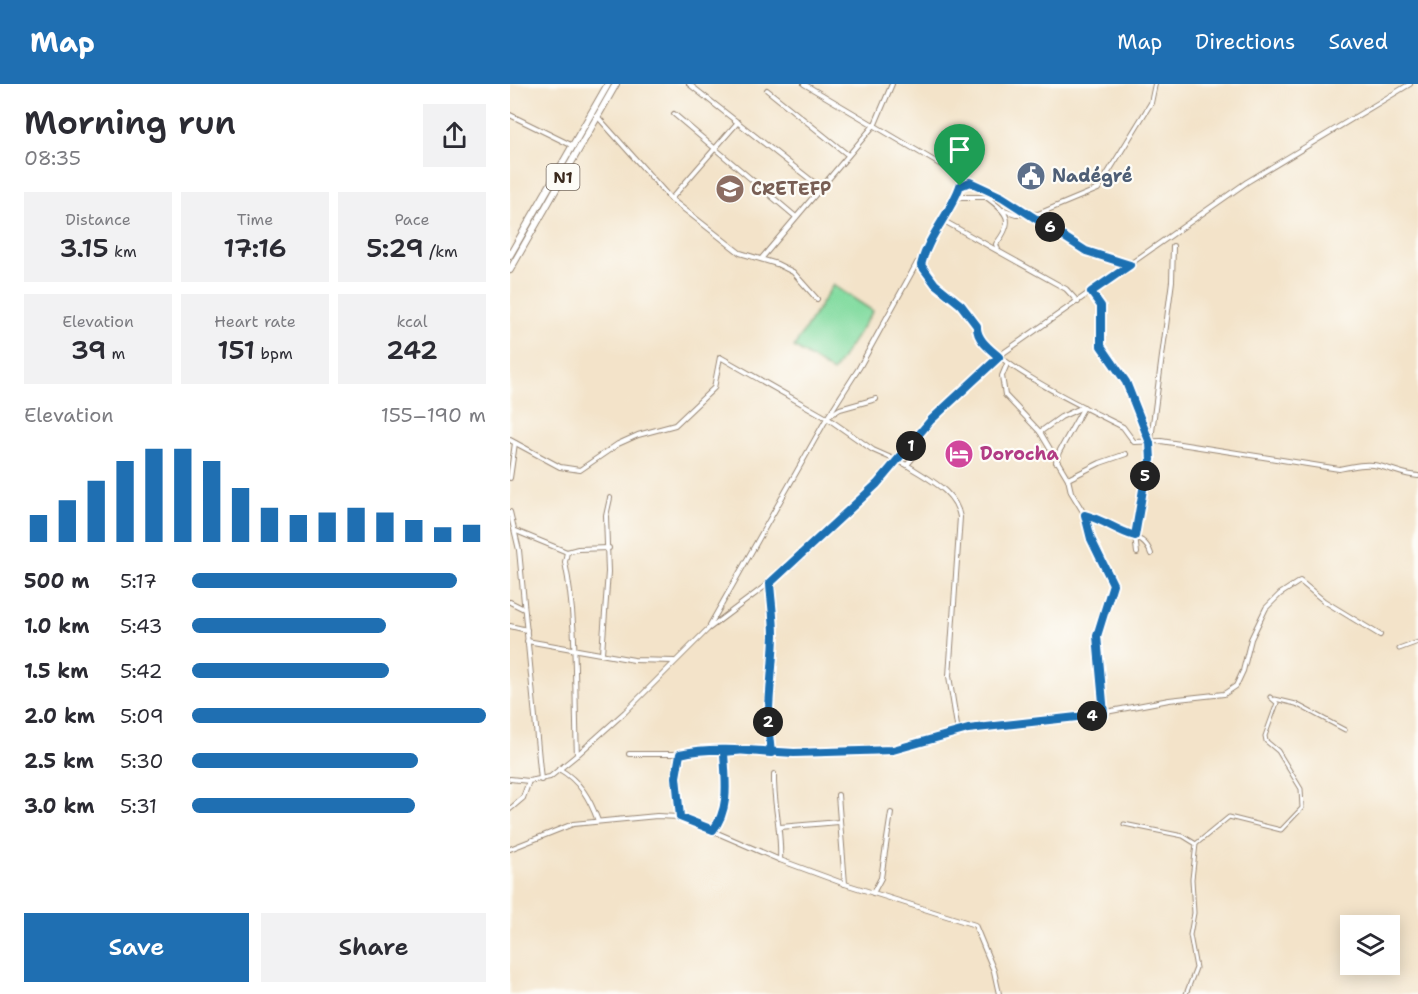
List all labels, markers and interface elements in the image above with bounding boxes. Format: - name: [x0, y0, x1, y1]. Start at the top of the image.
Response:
- text: Map: [30, 23, 95, 61]
- text: Map: [1117, 28, 1162, 56]
- text: Directions: [1195, 28, 1295, 56]
- text: Saved: [1328, 28, 1388, 56]
- text: Morning run: [24, 100, 236, 145]
- button: share: [423, 104, 486, 167]
- pin: [934, 124, 985, 186]
- icon: arrive: [943, 133, 976, 166]
- text: 08:35: [24, 145, 81, 171]
- public building icon: Nadégré: [1015, 160, 1047, 192]
- road number: N1: [546, 164, 580, 190]
- place label: Nadégré: [1052, 164, 1133, 188]
- school or university icon: CRETEFP: [714, 173, 746, 205]
- place label: CRETEFP: [751, 177, 831, 201]
- text: Distance: [65, 209, 131, 230]
- text: Time: [237, 209, 273, 230]
- text: Pace: [394, 209, 430, 230]
- pin: 6: [1035, 212, 1065, 242]
- text: 6: [1044, 216, 1056, 237]
- text: 3.15: [59, 230, 109, 265]
- text: 17:16: [223, 230, 287, 265]
- text: 5:29: [366, 230, 424, 265]
- text: km: [109, 241, 137, 262]
- text: /km: [424, 241, 458, 262]
- text: Elevation: [62, 311, 134, 332]
- text: Heart rate: [214, 311, 296, 332]
- text: kcal: [396, 311, 428, 332]
- text: 39: [71, 332, 106, 367]
- text: 151: [217, 332, 255, 367]
- text: 242: [386, 332, 438, 367]
- text: m: [106, 343, 125, 364]
- text: bpm: [255, 343, 293, 364]
- text: Elevation: [24, 402, 114, 428]
- text: 155–190 m: [381, 402, 486, 428]
- pin: 1: [896, 431, 926, 461]
- text: 1: [907, 435, 915, 456]
- hotel icon: Dorocha: [943, 438, 975, 470]
- place label: Dorocha: [980, 442, 1059, 466]
- pin: 5: [1130, 461, 1160, 491]
- text: 5: [1140, 465, 1150, 486]
- text: 500 m: [24, 568, 90, 594]
- text: 5:17: [120, 568, 157, 594]
- text: 1.0 km: [24, 613, 89, 639]
- text: 5:43: [120, 613, 162, 639]
- text: 1.5 km: [24, 658, 88, 684]
- text: 5:42: [120, 658, 162, 684]
- pin: 4: [1077, 701, 1107, 731]
- text: 2.0 km: [24, 703, 95, 729]
- text: 5:09: [120, 703, 164, 729]
- text: 4: [1086, 705, 1098, 726]
- pin: 2: [753, 707, 783, 737]
- text: 2: [762, 711, 774, 732]
- text: 2.5 km: [24, 748, 94, 774]
- text: 5:30: [120, 748, 164, 774]
- text: 3.0 km: [24, 793, 95, 819]
- text: 5:31: [120, 793, 157, 819]
- button: Save: [24, 913, 249, 982]
- button: Share: [261, 913, 486, 982]
- map controls: [1340, 915, 1400, 975]
- button: layers: [1340, 915, 1400, 975]

